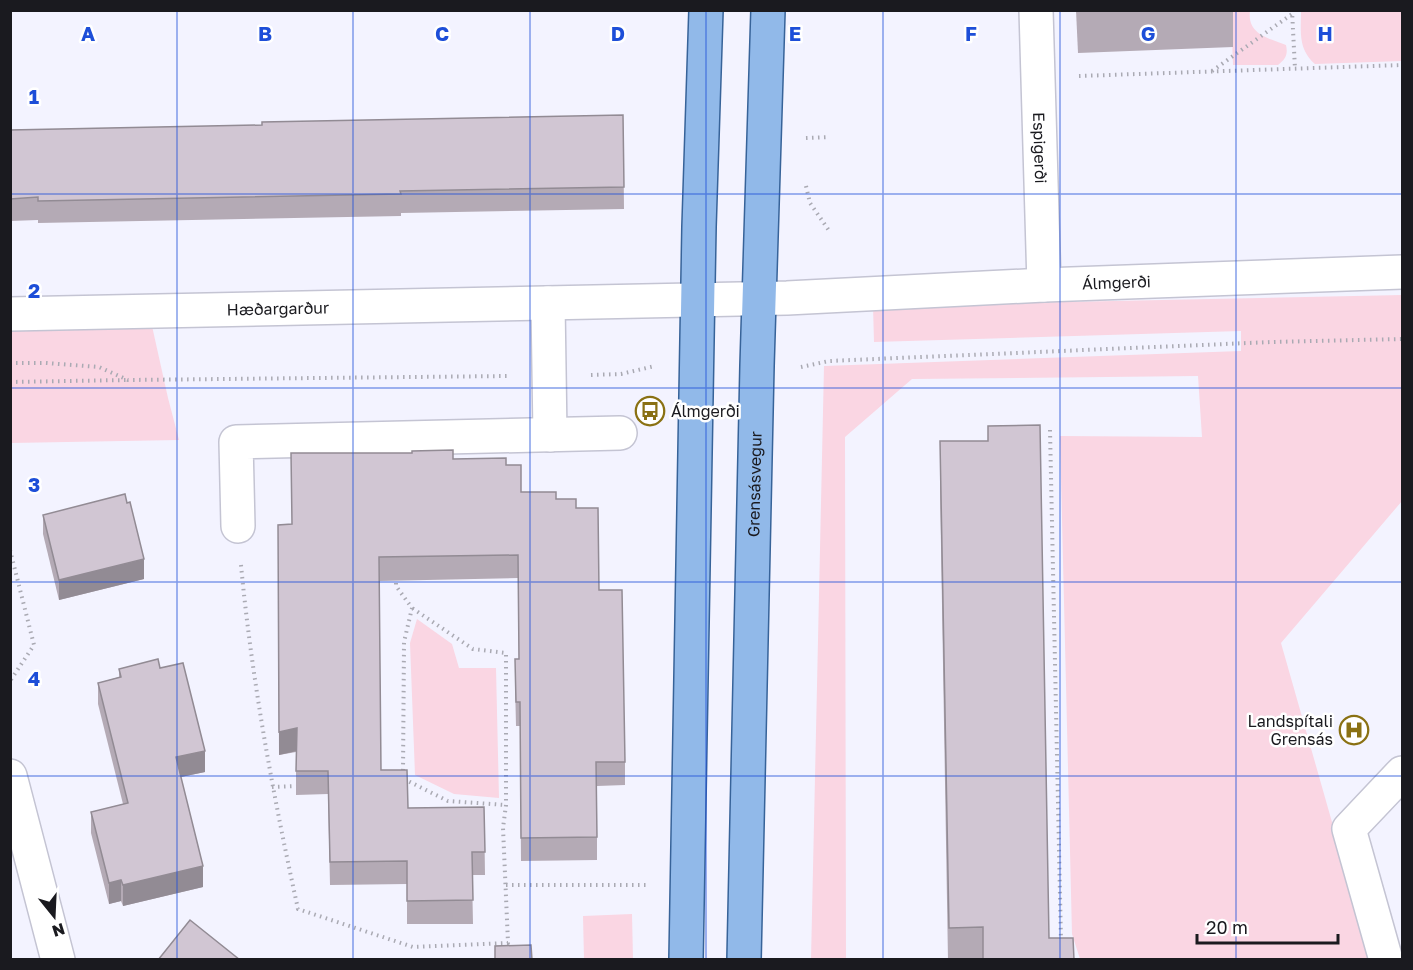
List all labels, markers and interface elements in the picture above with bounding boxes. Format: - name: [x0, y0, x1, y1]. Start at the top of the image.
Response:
- text: A: [81, 21, 95, 45]
- text: B: [258, 21, 272, 45]
- text: C: [435, 21, 449, 45]
- text: D: [611, 21, 625, 45]
- text: E: [789, 21, 801, 45]
- text: F: [965, 21, 977, 45]
- text: G: [1141, 21, 1155, 45]
- text: H: [1317, 21, 1333, 45]
- text: 1: [29, 84, 39, 108]
- street label: Espigerði: [1029, 112, 1051, 184]
- street label: Álmgerði: [1082, 271, 1151, 294]
- text: 2: [28, 278, 40, 302]
- street label: Hæðargarður: [227, 297, 329, 320]
- bus stop icon: Álmgerði: [634, 395, 666, 427]
- place label: Álmgerði: [671, 401, 740, 421]
- street label: Grensásvegur: [743, 431, 766, 537]
- text: 3: [28, 472, 40, 496]
- text: 4: [28, 666, 40, 690]
- place label: Landspítali Grensás: [1248, 711, 1333, 749]
- hospital icon: Landspítali Grensás: [1338, 714, 1370, 746]
- north arrow: [24, 886, 84, 946]
- scale bar: [1197, 907, 1338, 945]
- text: 20 m: [1206, 916, 1248, 938]
- text: N: [50, 919, 68, 942]

